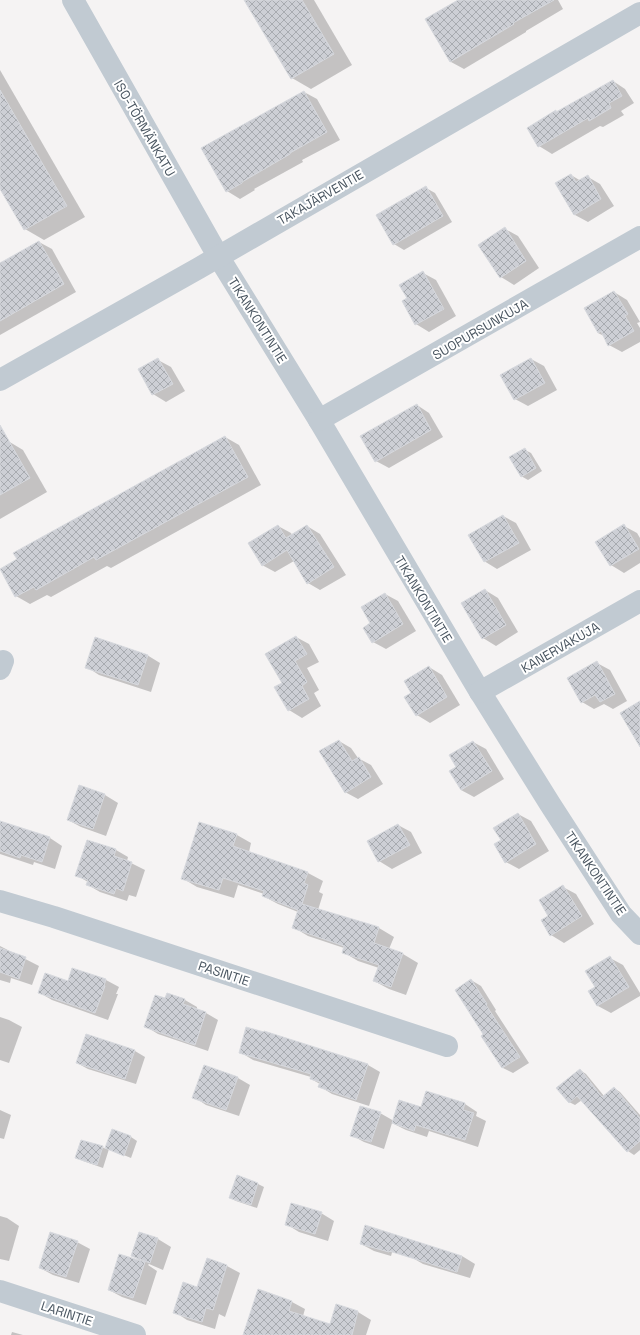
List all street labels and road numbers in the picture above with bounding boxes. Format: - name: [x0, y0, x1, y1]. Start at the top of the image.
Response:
- street label: ISO-TÖRMÄNKATU: [110, 77, 179, 179]
- street label: TAKAJÄRVENTIE: [274, 166, 366, 229]
- street label: TIKANKONTINTIE: [224, 274, 291, 366]
- street label: SUOPURSUNKUJA: [430, 295, 531, 364]
- street label: TIKANKONTINTIE: [391, 553, 456, 646]
- street label: KANERVAKUJA: [518, 618, 603, 677]
- street label: TIKANKONTINTIE: [561, 828, 630, 919]
- street label: PASINTIE: [196, 957, 252, 990]
- street label: LARINTIE: [39, 1297, 95, 1330]

